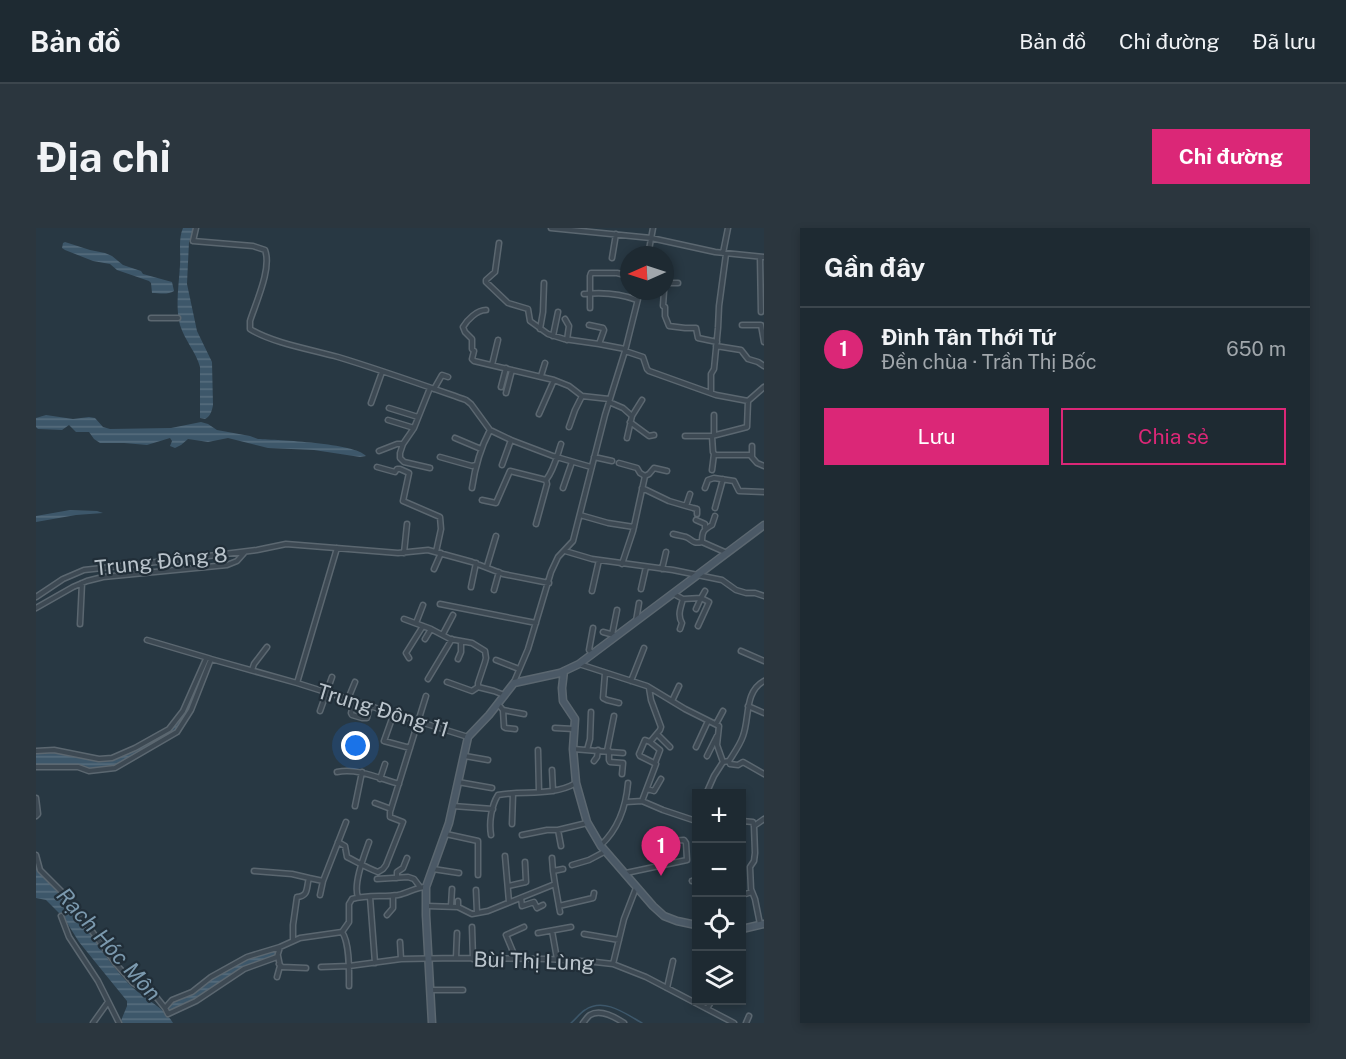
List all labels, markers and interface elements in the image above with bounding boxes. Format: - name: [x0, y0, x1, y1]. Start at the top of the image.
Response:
- text: Bản đồ: [30, 25, 121, 58]
- text: Bản đồ: [1019, 29, 1086, 54]
- text: Chỉ đường: [1119, 29, 1220, 54]
- text: Đã lưu: [1253, 29, 1316, 54]
- button: Chỉ đường: [1152, 129, 1310, 184]
- text: Địa chỉ: [36, 132, 171, 181]
- north arrow: [620, 246, 674, 300]
- text: Gần đây: [824, 252, 925, 283]
- text: Đình Tân Thới Tứ: [881, 324, 1056, 350]
- text: 1: [839, 337, 848, 361]
- text: 650 m: [1226, 337, 1286, 361]
- text: Đền chùa · Trần Thị Bốc: [881, 350, 1097, 374]
- button: Lưu: [824, 408, 1049, 465]
- button: Chia sẻ: [1061, 408, 1286, 465]
- street label: Trung Đông 8: [93, 542, 229, 580]
- street label: Trung Đông 11: [314, 678, 452, 742]
- your location: [341, 731, 370, 760]
- map controls: [692, 789, 746, 1005]
- button: +: [692, 789, 746, 843]
- pin: 1: [642, 826, 680, 876]
- button: −: [692, 843, 746, 897]
- water label: Rạch Hóc Môn: [52, 882, 166, 1006]
- button: locate: [692, 897, 746, 951]
- street label: Bùi Thị Lùng: [473, 946, 595, 976]
- button: layers: [692, 951, 746, 1005]

